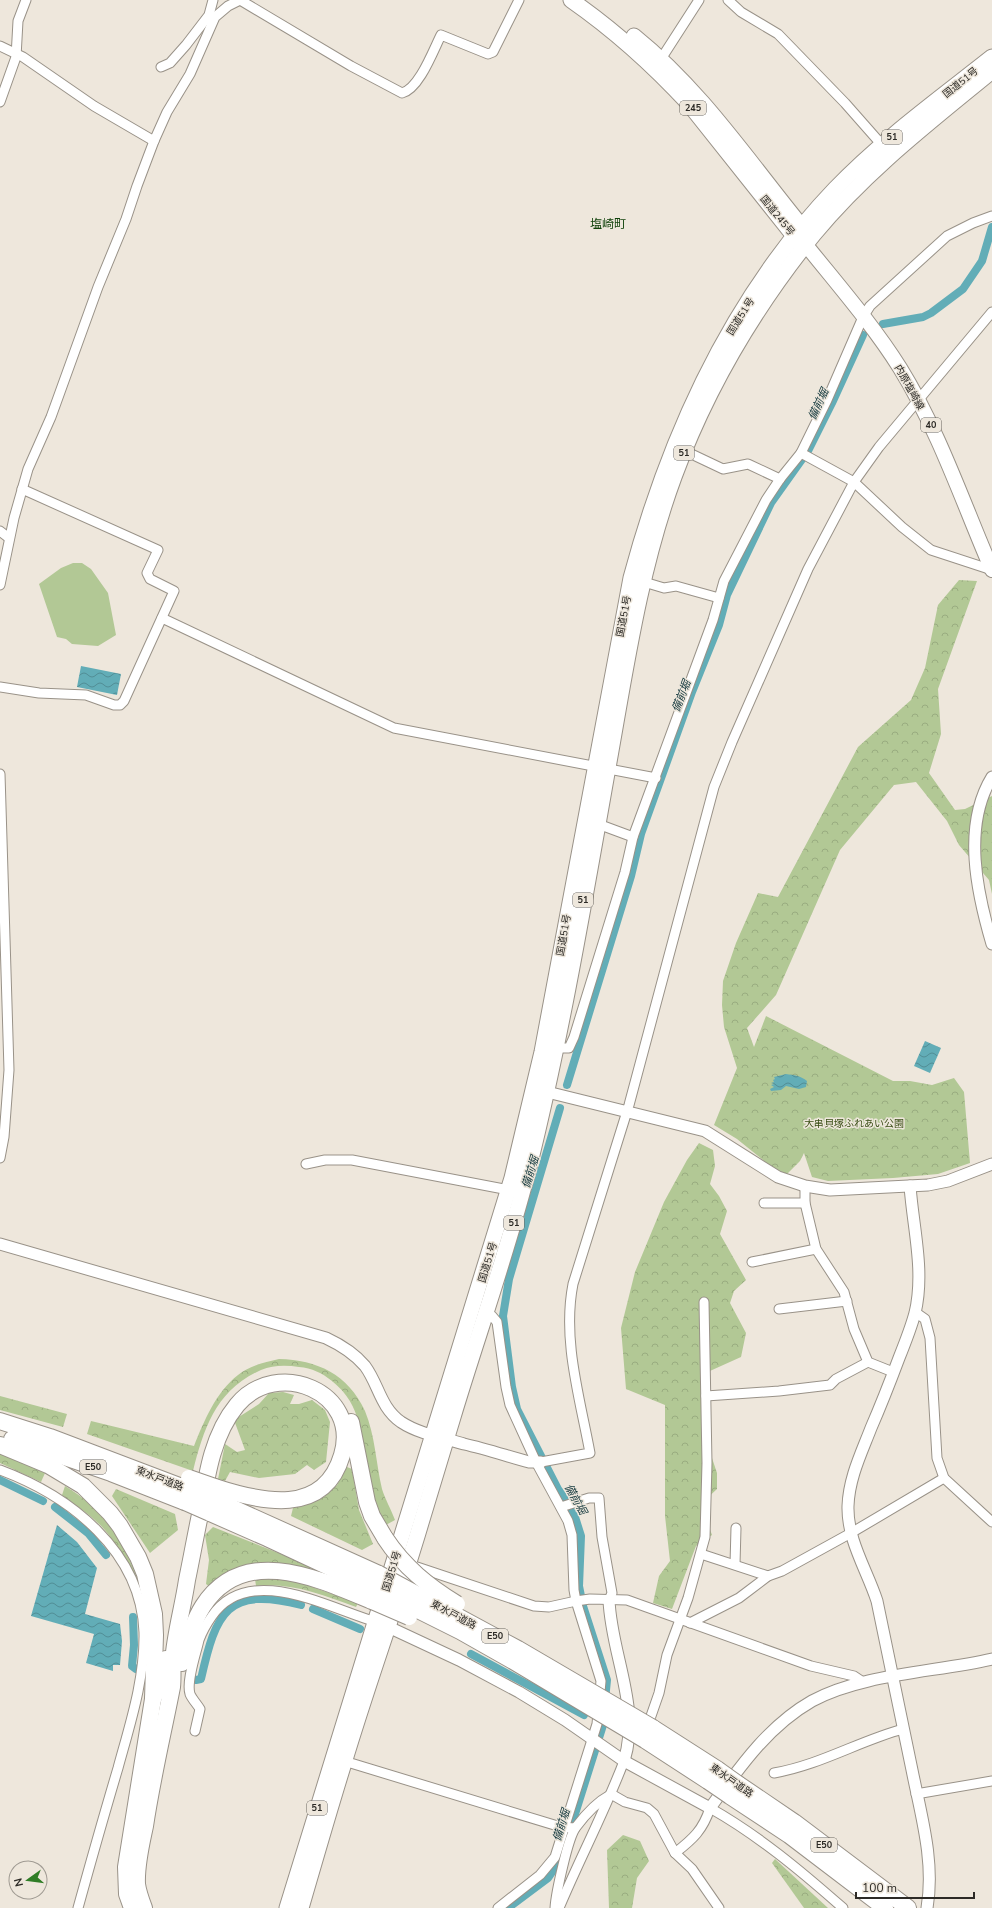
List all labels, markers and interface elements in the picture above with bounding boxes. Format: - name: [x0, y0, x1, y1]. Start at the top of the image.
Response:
- street label: 国道51号: [940, 64, 981, 101]
- road number: 245: [680, 101, 706, 115]
- road number: 51: [882, 130, 902, 144]
- street label: 国道245号: [757, 193, 798, 239]
- district label: 塩崎町: [590, 216, 626, 232]
- street label: 国道51号: [724, 295, 758, 338]
- street label: 内原塩崎線: [891, 362, 927, 413]
- water label: 備前堀: [805, 384, 833, 422]
- road number: 40: [921, 418, 941, 432]
- road number: 51: [674, 446, 694, 460]
- street label: 国道51号: [613, 594, 635, 638]
- water label: 備前堀: [669, 676, 695, 714]
- road number: 51: [573, 893, 593, 907]
- street label: 国道51号: [553, 913, 575, 957]
- park label: 大串貝塚ふれあい公園: [804, 1117, 904, 1131]
- water label: 備前堀: [518, 1152, 543, 1190]
- road number: 51: [504, 1216, 524, 1230]
- street label: 国道51号: [475, 1240, 501, 1284]
- road number: E50: [80, 1460, 106, 1474]
- street label: 東水戸道路: [134, 1463, 185, 1494]
- water label: 備前堀: [561, 1481, 591, 1519]
- street label: 国道51号: [379, 1549, 405, 1593]
- street label: 東水戸道路: [428, 1597, 479, 1633]
- road number: E50: [482, 1629, 508, 1643]
- street label: 東水戸道路: [707, 1761, 756, 1801]
- road number: 51: [307, 1801, 327, 1815]
- water label: 備前堀: [549, 1805, 574, 1843]
- road number: E50: [811, 1838, 837, 1852]
- north arrow: [8, 1860, 48, 1900]
- scale bar: [856, 1874, 974, 1900]
- text: N: [11, 1876, 27, 1888]
- text: 100 m: [862, 1880, 897, 1896]

